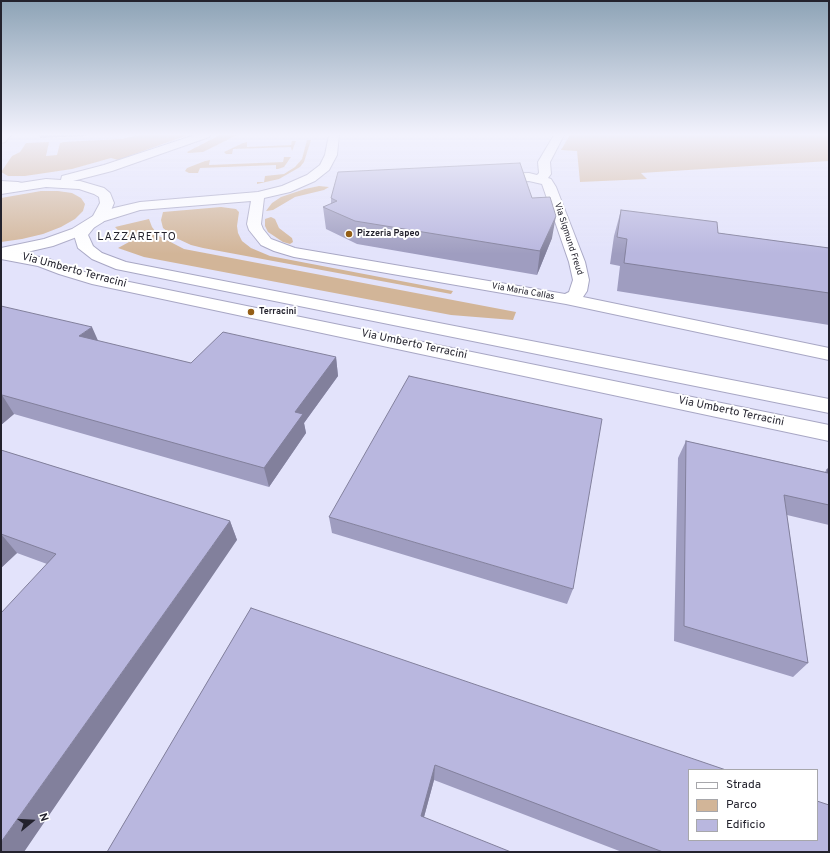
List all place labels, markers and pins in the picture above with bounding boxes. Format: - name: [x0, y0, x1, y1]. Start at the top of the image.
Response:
- marker: Pizzeria Papeo: [344, 229, 354, 239]
- place label: Pizzeria Papeo: [357, 229, 420, 239]
- marker: Terracini: [246, 307, 256, 317]
- place label: Terracini: [259, 307, 296, 317]

